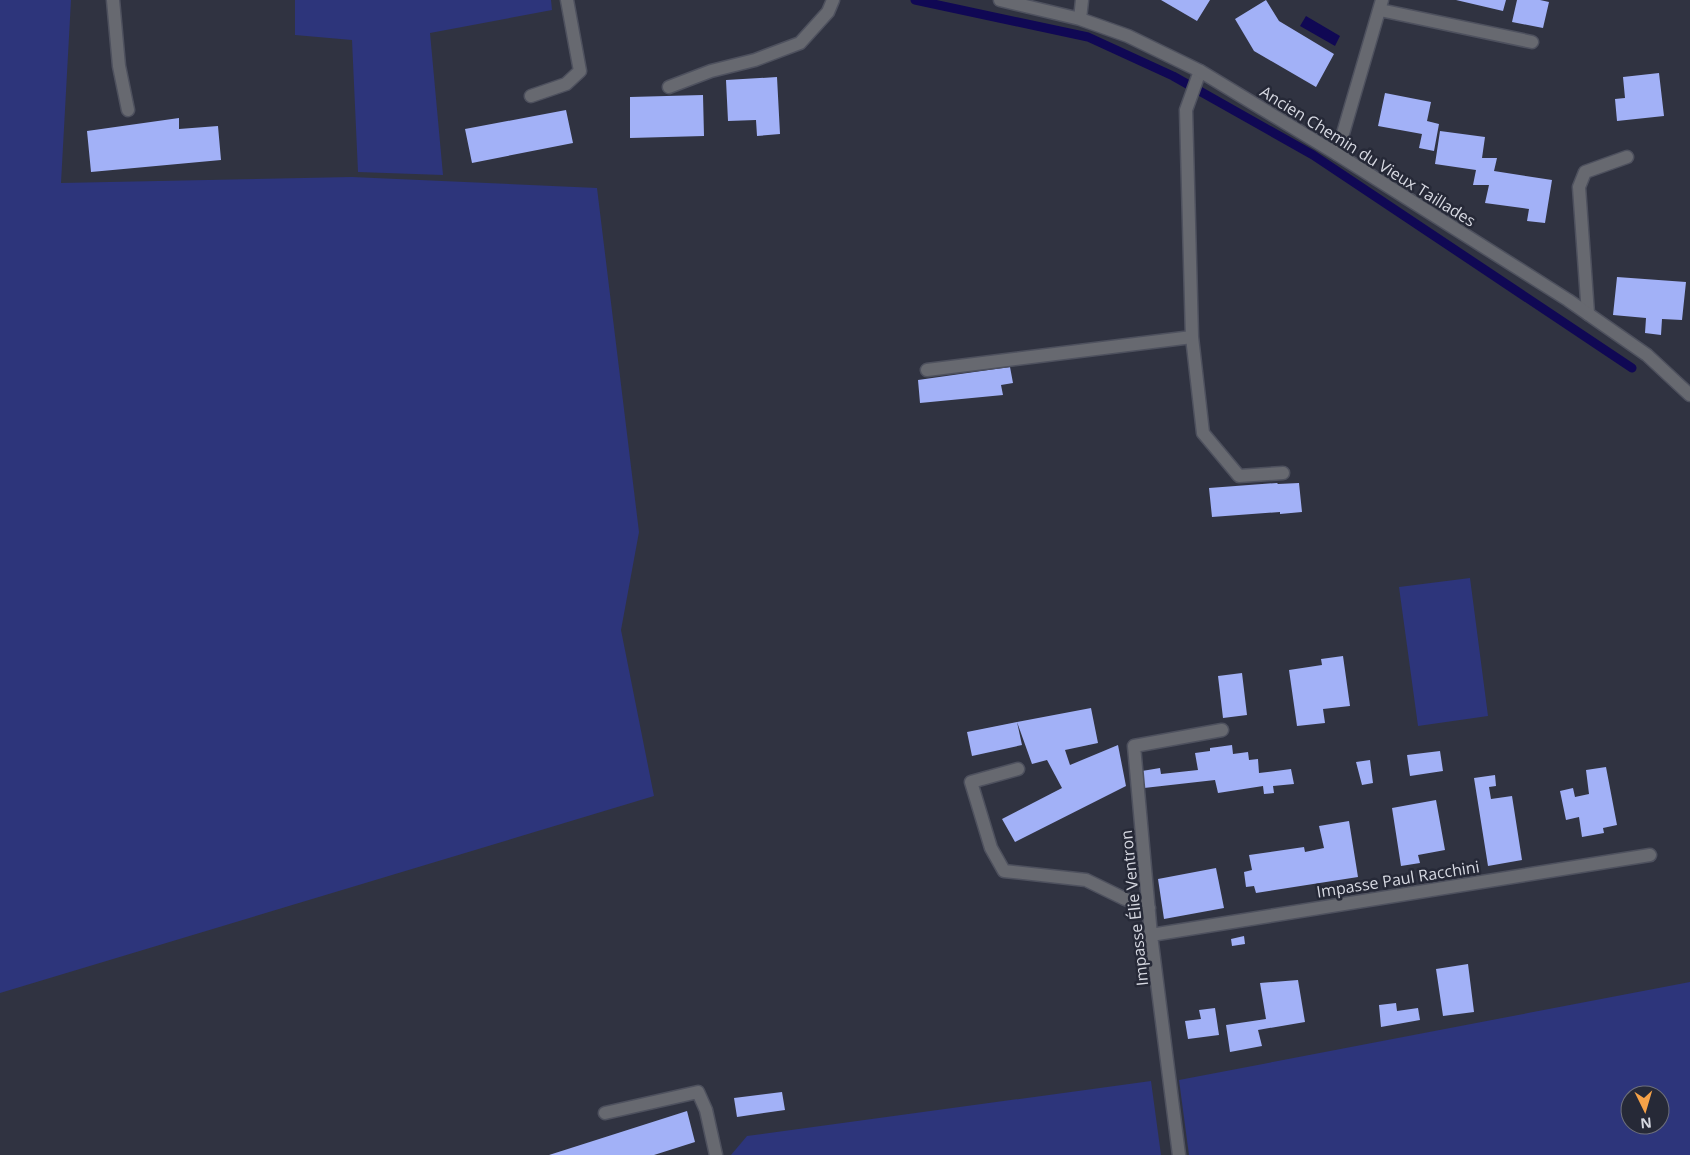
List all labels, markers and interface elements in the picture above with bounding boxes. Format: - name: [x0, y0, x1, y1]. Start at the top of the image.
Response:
- street label: Ancien Chemin du Vieux Taillades: [1256, 80, 1480, 232]
- street label: Impasse Élie Ventron: [1115, 829, 1153, 987]
- street label: Impasse Paul Racchini: [1315, 855, 1481, 903]
- north arrow: [1620, 1085, 1670, 1135]
- text: N: [1640, 1113, 1653, 1133]

